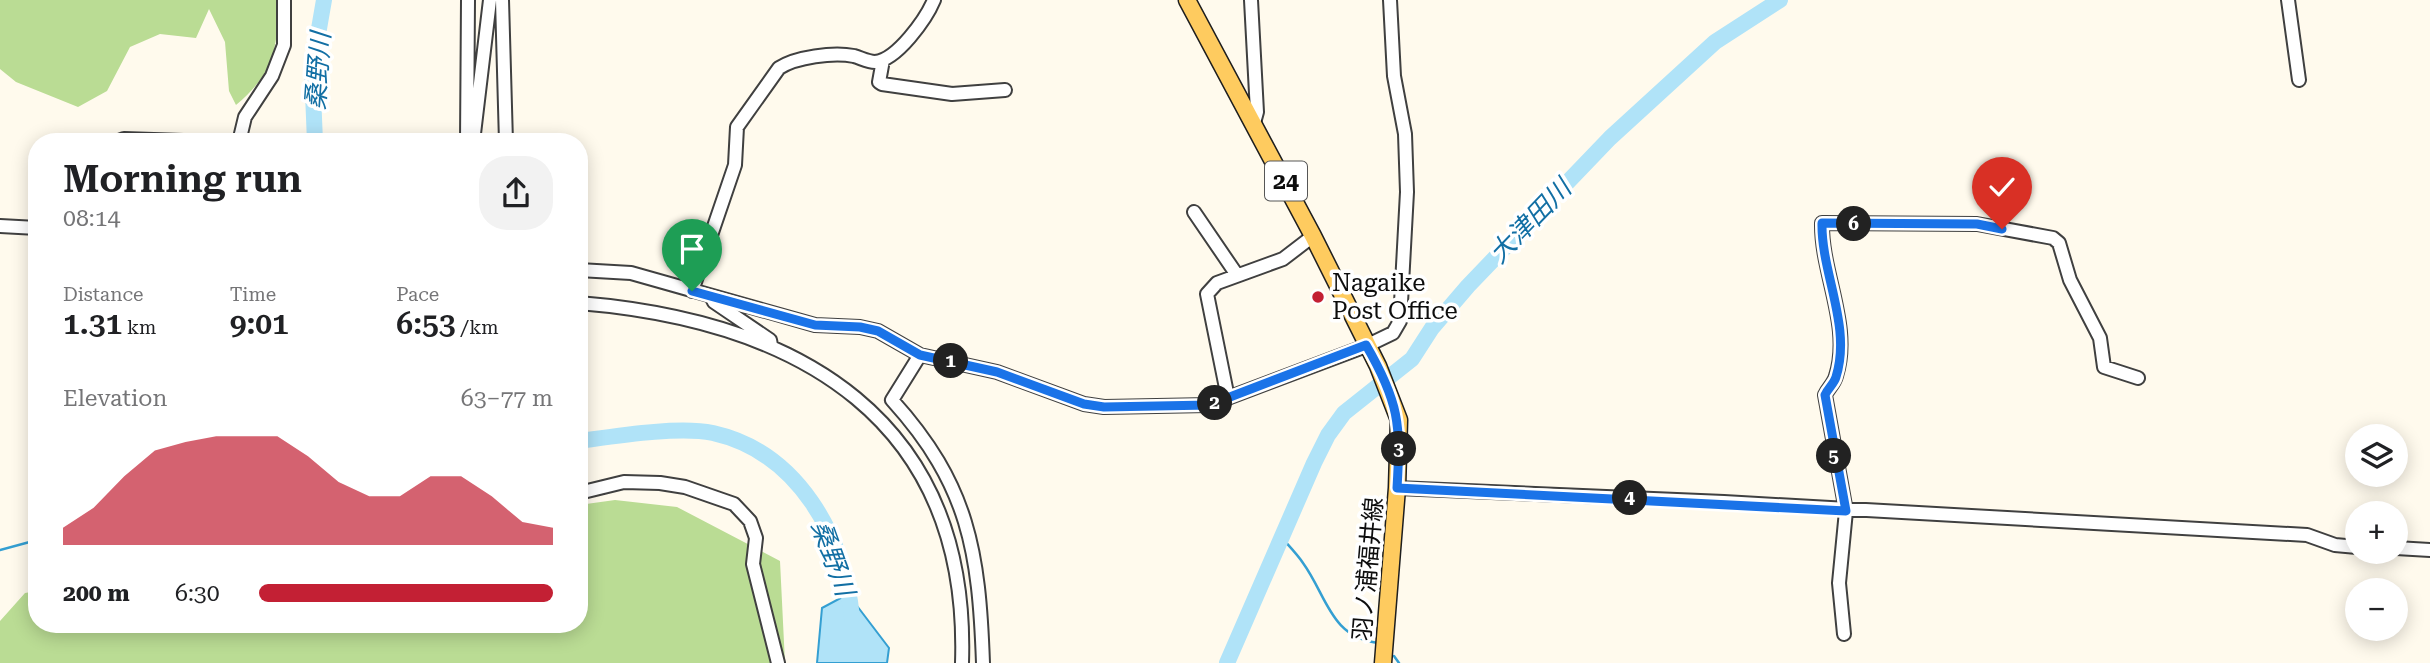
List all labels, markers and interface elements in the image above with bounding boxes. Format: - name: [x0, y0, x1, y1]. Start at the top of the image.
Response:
- water label: 桑野川: [300, 28, 336, 111]
- button: share: [479, 156, 553, 230]
- text: Morning run: [63, 157, 302, 201]
- pin: [1972, 157, 2032, 229]
- road number: 24: [1265, 162, 1307, 200]
- icon: check: [1983, 168, 2021, 206]
- water label: 大津田川: [1483, 171, 1579, 269]
- text: 08:14: [63, 205, 120, 232]
- pin: 6: [1836, 206, 1871, 242]
- text: 6: [1848, 212, 1859, 235]
- pin: [662, 219, 722, 291]
- icon: arrive: [673, 230, 711, 268]
- place label: Nagaike Post Office: [1332, 269, 1458, 325]
- text: Distance: [63, 283, 143, 306]
- text: Time: [230, 283, 276, 306]
- text: Pace: [396, 283, 439, 306]
- marker: Nagaike Post Office: [1310, 289, 1326, 305]
- text: 1.31: [63, 306, 122, 341]
- text: 9:01: [230, 306, 289, 341]
- text: 6:53: [396, 306, 456, 341]
- text: km: [122, 316, 156, 339]
- text: /km: [456, 316, 499, 339]
- pin: 1: [934, 344, 968, 378]
- text: 1: [945, 349, 956, 372]
- text: Elevation: [63, 385, 167, 412]
- text: 63–77 m: [461, 385, 553, 412]
- pin: 2: [1198, 386, 1232, 420]
- text: 2: [1209, 391, 1220, 414]
- map controls: [2345, 424, 2408, 641]
- button: layers: [2345, 424, 2408, 487]
- pin: 3: [1382, 432, 1416, 466]
- text: 3: [1393, 437, 1404, 460]
- pin: 5: [1816, 438, 1852, 474]
- text: 5: [1828, 444, 1839, 467]
- pin: 4: [1612, 480, 1648, 516]
- text: 4: [1624, 486, 1635, 509]
- street label: 羽ノ浦福井線: [1348, 496, 1388, 642]
- button: +: [2345, 501, 2408, 564]
- water label: 桑野川: [806, 516, 861, 603]
- button: −: [2345, 578, 2408, 641]
- text: 200 m: [63, 580, 130, 607]
- text: 6:30: [175, 580, 220, 607]

